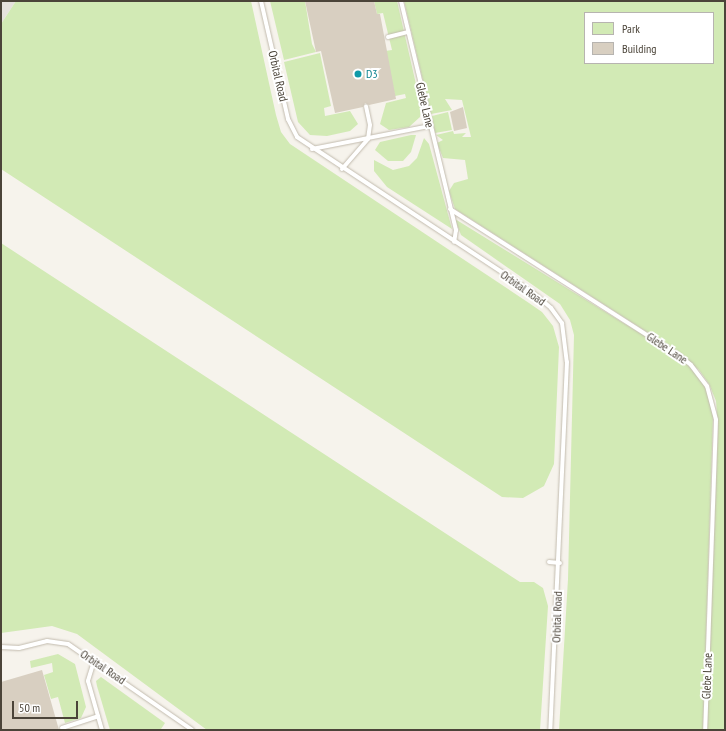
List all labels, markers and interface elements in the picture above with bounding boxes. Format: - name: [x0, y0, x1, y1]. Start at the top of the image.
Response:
- legend: [584, 12, 714, 64]
- text: Park: [622, 21, 640, 36]
- text: Building: [622, 41, 657, 56]
- street label: Orbital Road: [265, 49, 291, 103]
- place label: D3: [366, 67, 378, 81]
- marker: D3: [353, 69, 363, 79]
- street label: Glebe Lane: [413, 81, 437, 129]
- street label: Orbital Road: [498, 267, 548, 309]
- street label: Glebe Lane: [644, 329, 690, 367]
- street label: Orbital Road: [549, 591, 565, 643]
- street label: Orbital Road: [78, 647, 128, 687]
- street label: Glebe Lane: [699, 653, 715, 699]
- scale bar: [14, 693, 80, 719]
- text: 50 m: [19, 700, 40, 715]

